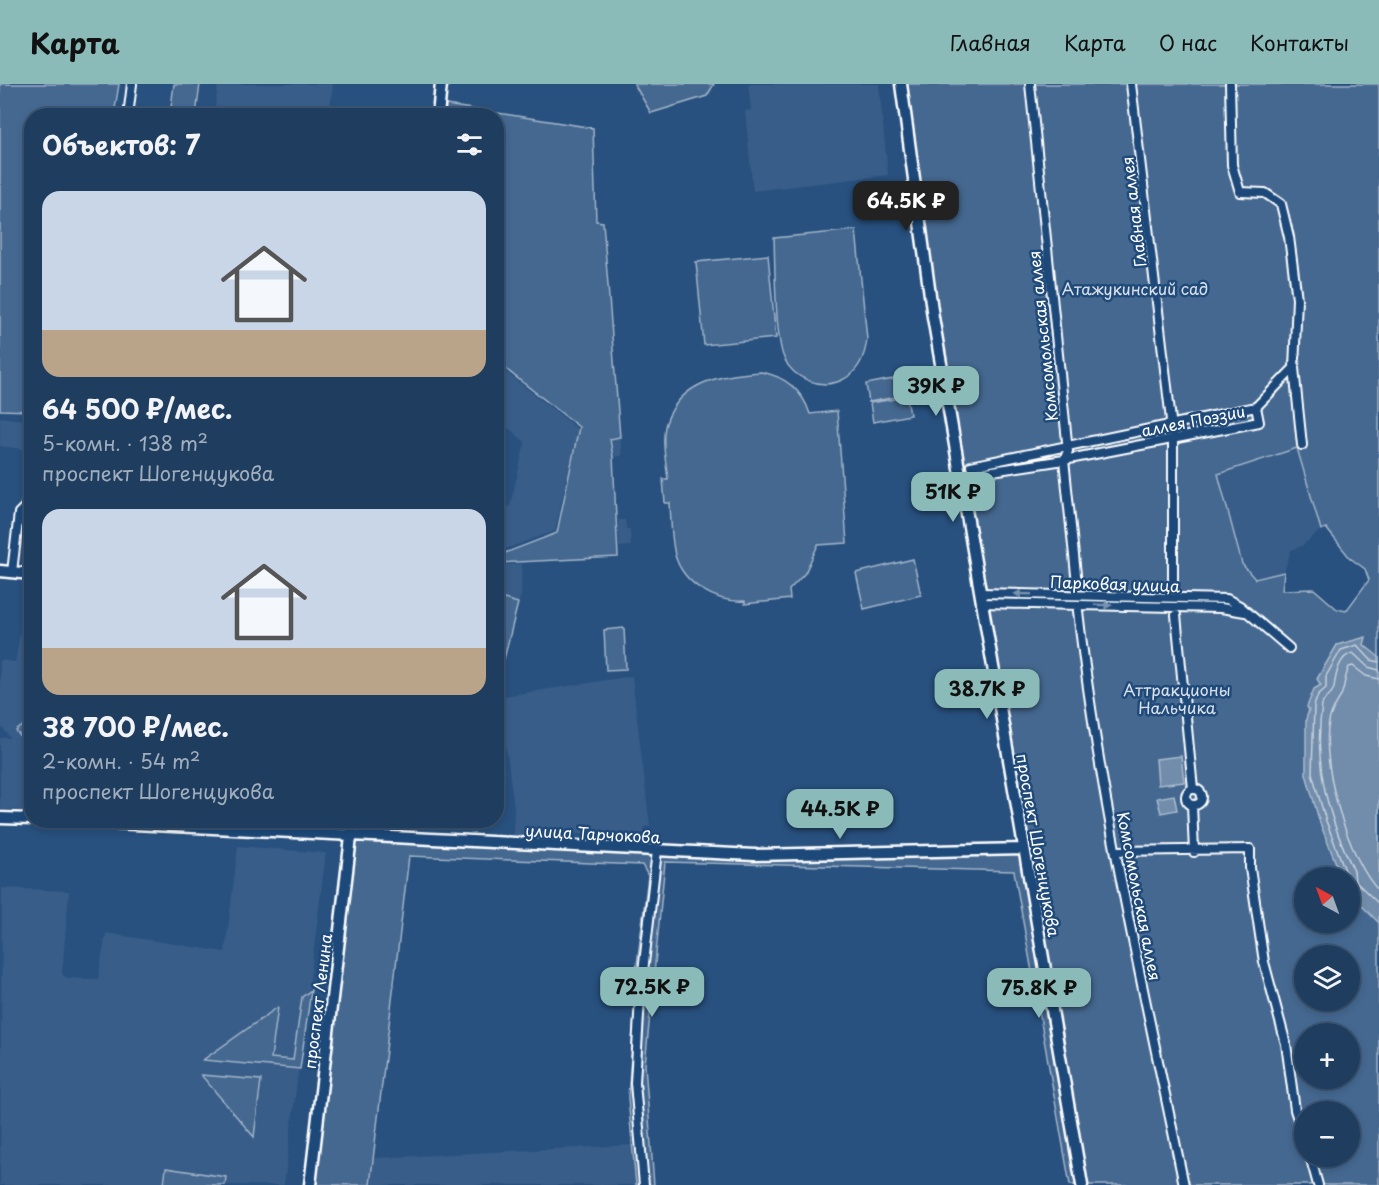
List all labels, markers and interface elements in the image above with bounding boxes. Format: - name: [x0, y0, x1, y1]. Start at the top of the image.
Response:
- text: Карта: [30, 21, 120, 64]
- text: Главная: [950, 26, 1031, 58]
- text: Карта: [1064, 26, 1126, 58]
- text: О нас: [1159, 26, 1217, 58]
- text: Контакты: [1250, 26, 1349, 58]
- text: Объектов: 7: [42, 125, 200, 164]
- icon: filters: [453, 128, 486, 161]
- street label: Главная аллея: [1114, 155, 1152, 269]
- pin: 64.5K ₽: [851, 181, 961, 232]
- text: 64.5K ₽: [867, 185, 945, 215]
- icon: home: [210, 230, 318, 338]
- street label: Комсомольская аллея: [1021, 250, 1063, 422]
- park label: Атажукинский сад: [1062, 276, 1208, 300]
- pin: 39K ₽: [894, 366, 978, 417]
- text: 39K ₽: [907, 370, 965, 400]
- text: 64 500 ₽/мес.: [42, 389, 232, 428]
- street label: аллея Поэзии: [1139, 398, 1247, 442]
- text: 5-комн. · 138 m²: [42, 428, 208, 458]
- text: проспект Шогенцукова: [42, 458, 274, 488]
- pin: 51K ₽: [911, 472, 995, 523]
- text: 51K ₽: [925, 476, 981, 506]
- icon: home: [210, 548, 318, 656]
- street label: Парковая улица: [1049, 569, 1181, 597]
- one-way arrow: [1014, 590, 1033, 599]
- one-way arrow: [1093, 601, 1112, 610]
- pin: 38.7K ₽: [932, 669, 1042, 720]
- text: 38.7K ₽: [949, 673, 1025, 703]
- park label: Аттракционы Нальчика: [1123, 677, 1231, 719]
- text: 38 700 ₽/мес.: [42, 707, 229, 746]
- text: 2-комн. · 54 m²: [42, 746, 200, 776]
- street label: проспект Шогенцукова: [1011, 751, 1067, 939]
- text: проспект Шогенцукова: [42, 776, 274, 806]
- pin: 44.5K ₽: [785, 789, 895, 840]
- text: 44.5K ₽: [800, 793, 880, 823]
- street label: Комсомольская аллея: [1112, 810, 1168, 982]
- street label: улица Тарчокова: [525, 817, 661, 849]
- north arrow: [1294, 867, 1360, 933]
- map controls: [1294, 867, 1360, 1167]
- street label: проспект Ленина: [297, 932, 337, 1070]
- button: layers: [1294, 945, 1360, 1011]
- pin: 72.5K ₽: [597, 967, 707, 1018]
- pin: 75.8K ₽: [984, 968, 1094, 1019]
- text: 72.5K ₽: [614, 971, 690, 1001]
- text: 75.8K ₽: [1001, 972, 1077, 1002]
- button: +: [1294, 1023, 1360, 1089]
- button: −: [1294, 1101, 1360, 1167]

